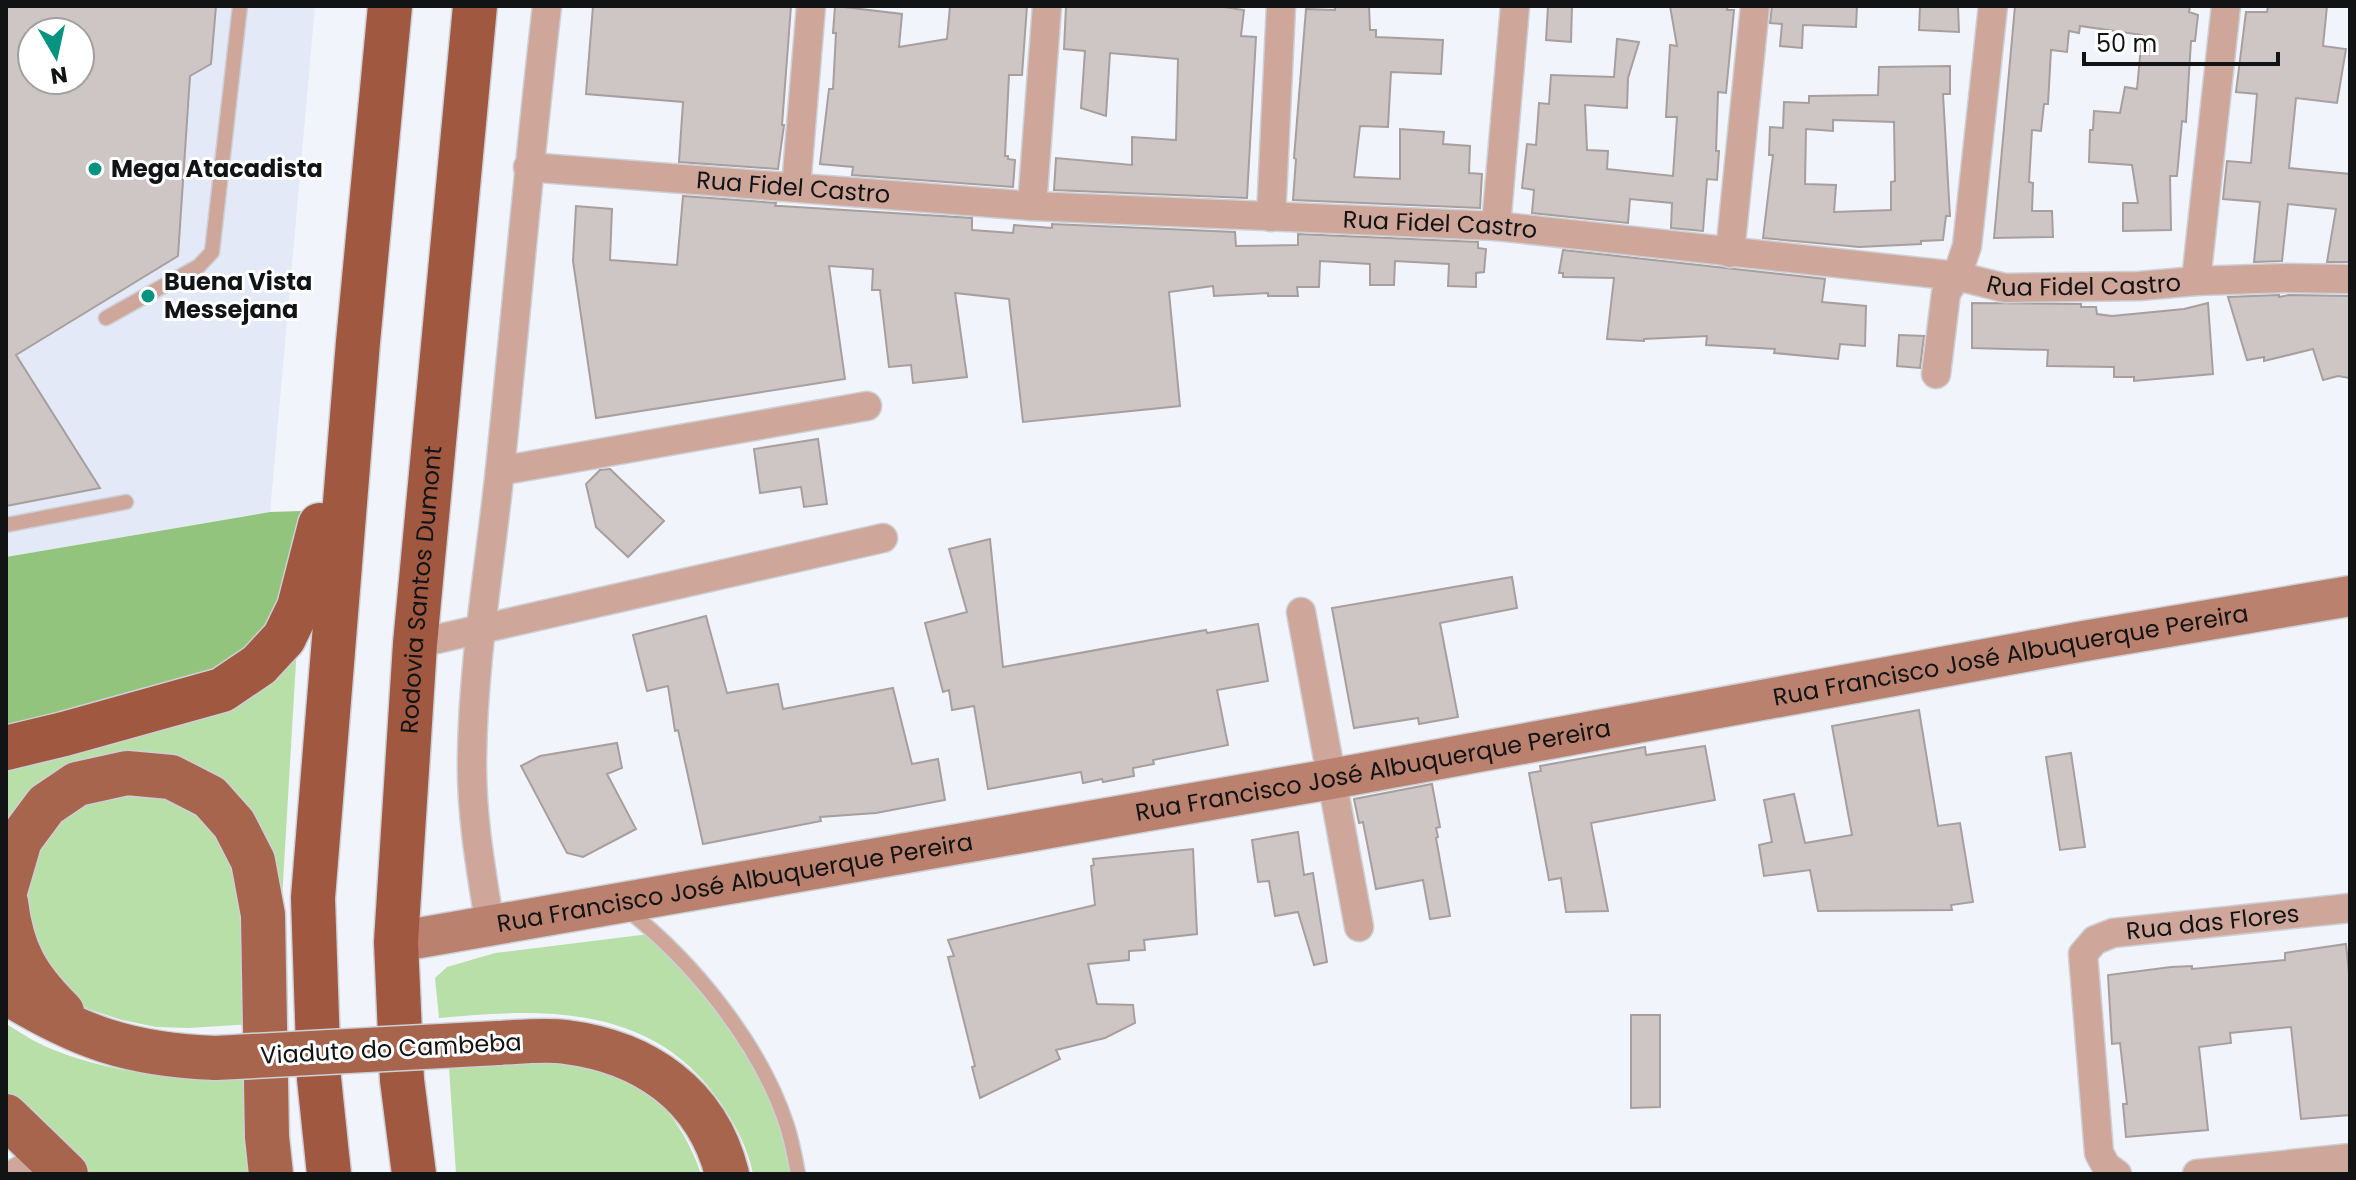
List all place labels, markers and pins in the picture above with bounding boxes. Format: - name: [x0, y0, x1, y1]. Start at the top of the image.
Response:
- place label: Mega Atacadista: [111, 152, 323, 185]
- marker: Mega Atacadista: [86, 160, 104, 178]
- place label: Buena Vista Messejana: [164, 265, 312, 326]
- marker: Buena Vista Messejana: [139, 287, 157, 305]

